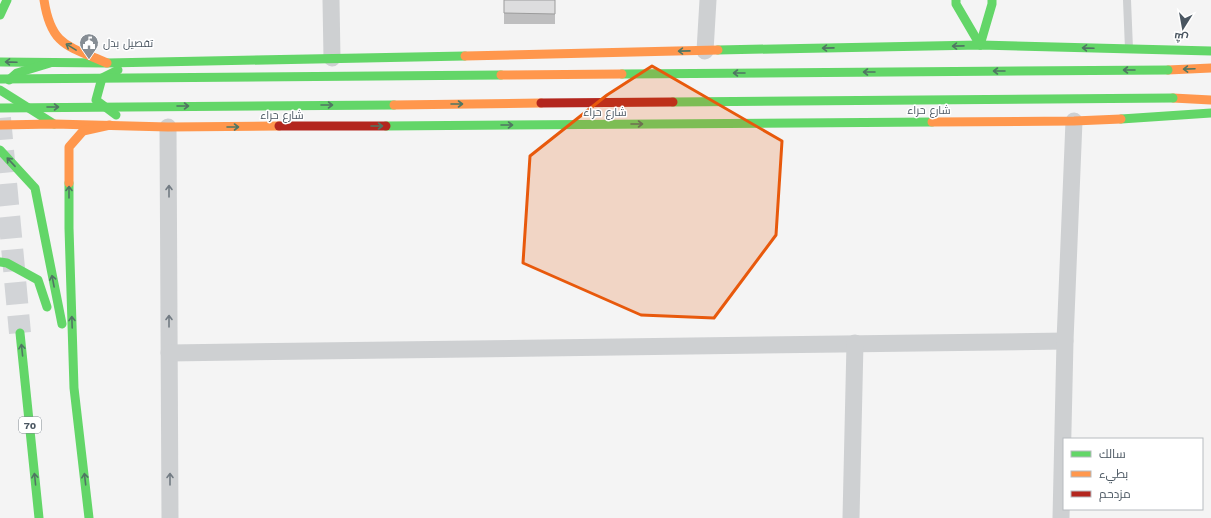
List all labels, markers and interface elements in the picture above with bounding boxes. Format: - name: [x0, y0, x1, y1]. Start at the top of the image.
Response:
- north arrow: [1163, 8, 1203, 48]
- text: ش: [1173, 30, 1189, 45]
- public building icon: تفصيل بدل: [78, 32, 100, 60]
- place label: تفصيل بدل: [103, 37, 153, 50]
- one-way arrow: [65, 42, 77, 50]
- one-way arrow: [952, 42, 965, 50]
- one-way arrow: [822, 44, 835, 52]
- one-way arrow: [1082, 44, 1095, 52]
- one-way arrow: [678, 47, 691, 55]
- one-way arrow: [5, 58, 18, 66]
- one-way arrow: [1183, 66, 1196, 73]
- one-way arrow: [1123, 67, 1136, 74]
- one-way arrow: [863, 68, 876, 76]
- one-way arrow: [993, 68, 1006, 75]
- one-way arrow: [733, 69, 746, 77]
- one-way arrow: [450, 100, 463, 108]
- one-way arrow: [320, 101, 333, 109]
- one-way arrow: [176, 102, 189, 110]
- one-way arrow: [46, 103, 59, 111]
- street label: شارع حراء: [907, 104, 951, 118]
- street label: شارع حراء: [583, 106, 627, 120]
- street label: شارع حراء: [260, 109, 304, 123]
- one-way arrow: [630, 120, 643, 128]
- one-way arrow: [500, 121, 513, 129]
- one-way arrow: [370, 122, 383, 130]
- one-way arrow: [226, 123, 239, 131]
- one-way arrow: [6, 157, 16, 167]
- one-way arrow: [165, 185, 173, 198]
- one-way arrow: [65, 186, 73, 199]
- one-way arrow: [49, 275, 57, 288]
- one-way arrow: [165, 315, 173, 328]
- one-way arrow: [68, 316, 76, 329]
- one-way arrow: [18, 344, 26, 357]
- road number: 70: [19, 417, 41, 433]
- legend: [1063, 438, 1203, 510]
- text: سالك: [1099, 447, 1126, 461]
- text: بطيء: [1099, 467, 1128, 484]
- one-way arrow: [32, 473, 39, 486]
- one-way arrow: [81, 473, 89, 486]
- one-way arrow: [166, 473, 174, 486]
- text: مزدحم: [1099, 487, 1131, 502]

